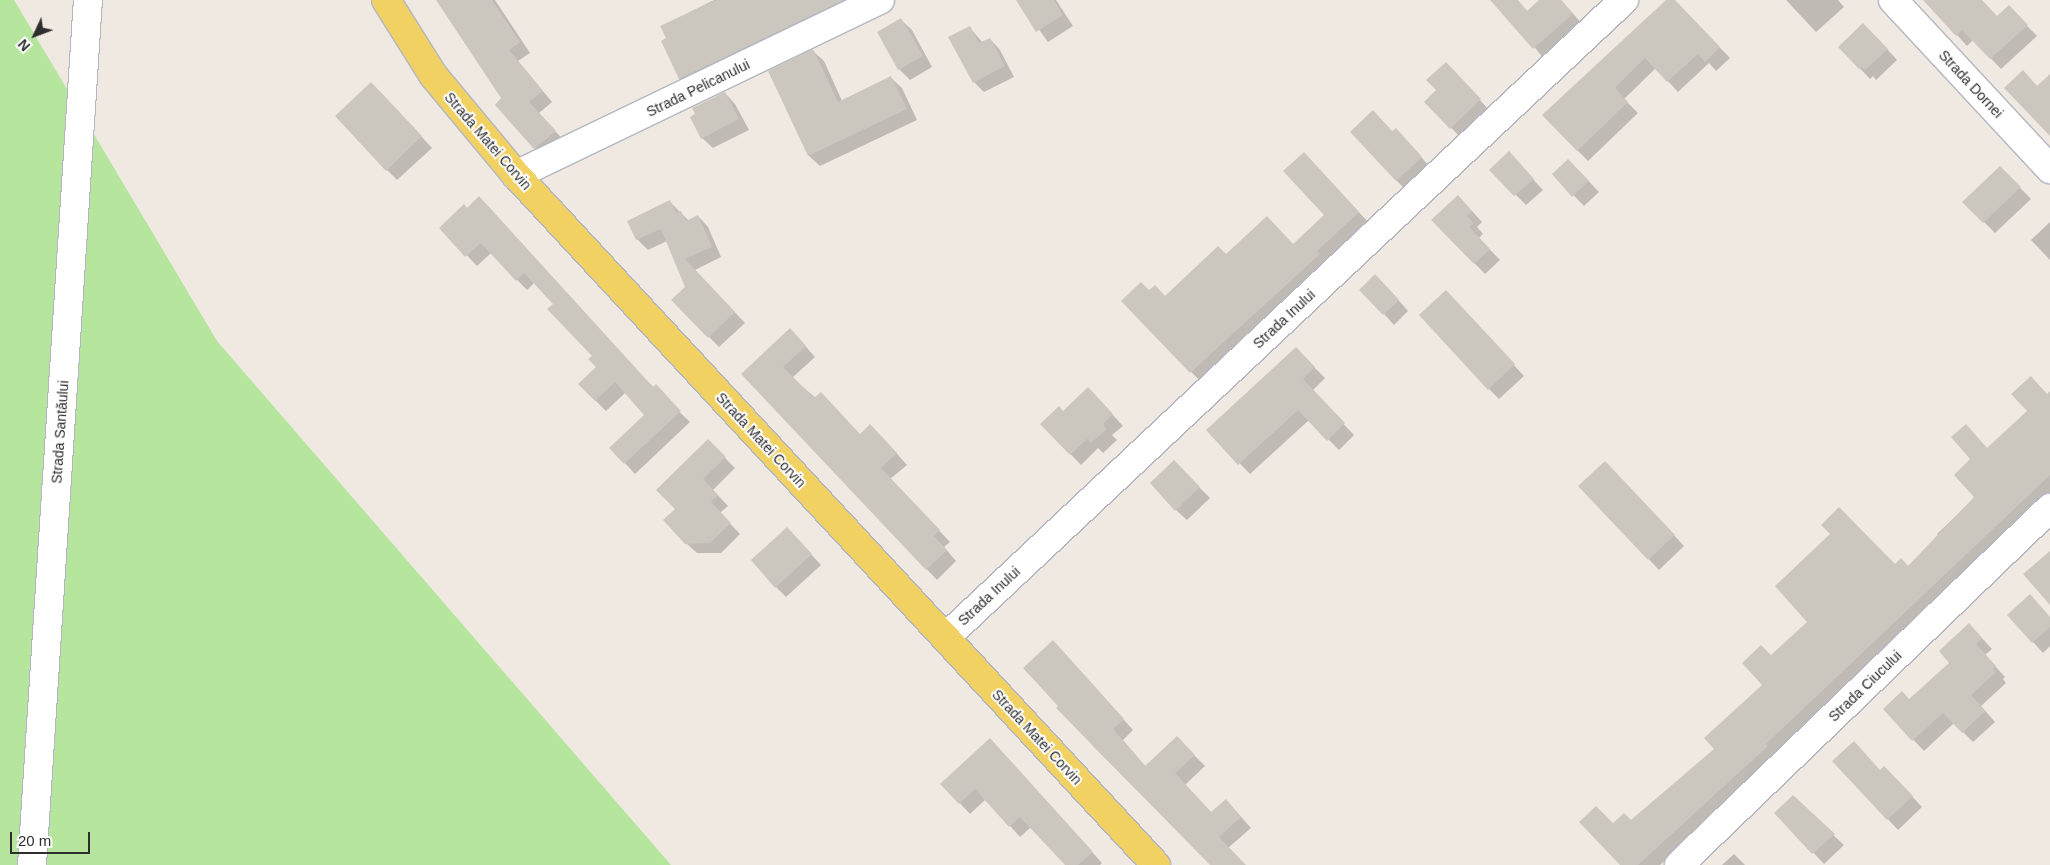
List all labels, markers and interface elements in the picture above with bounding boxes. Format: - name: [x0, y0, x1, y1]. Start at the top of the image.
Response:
- north arrow: [10, 10, 60, 60]
- text: N: [15, 36, 33, 54]
- street label: Strada Dornei: [1935, 47, 2007, 121]
- street label: Strada Pelicanului: [644, 56, 752, 120]
- street label: Strada Matei Corvin: [441, 89, 535, 193]
- street label: Strada Inului: [1250, 286, 1318, 352]
- street label: Strada Santăului: [48, 380, 72, 484]
- street label: Strada Matei Corvin: [713, 389, 809, 491]
- street label: Strada Inului: [955, 563, 1023, 629]
- street label: Strada Ciucului: [1825, 647, 1905, 725]
- street label: Strada Matei Corvin: [989, 686, 1085, 788]
- scale bar: [12, 822, 92, 854]
- text: 20 m: [18, 832, 51, 849]

